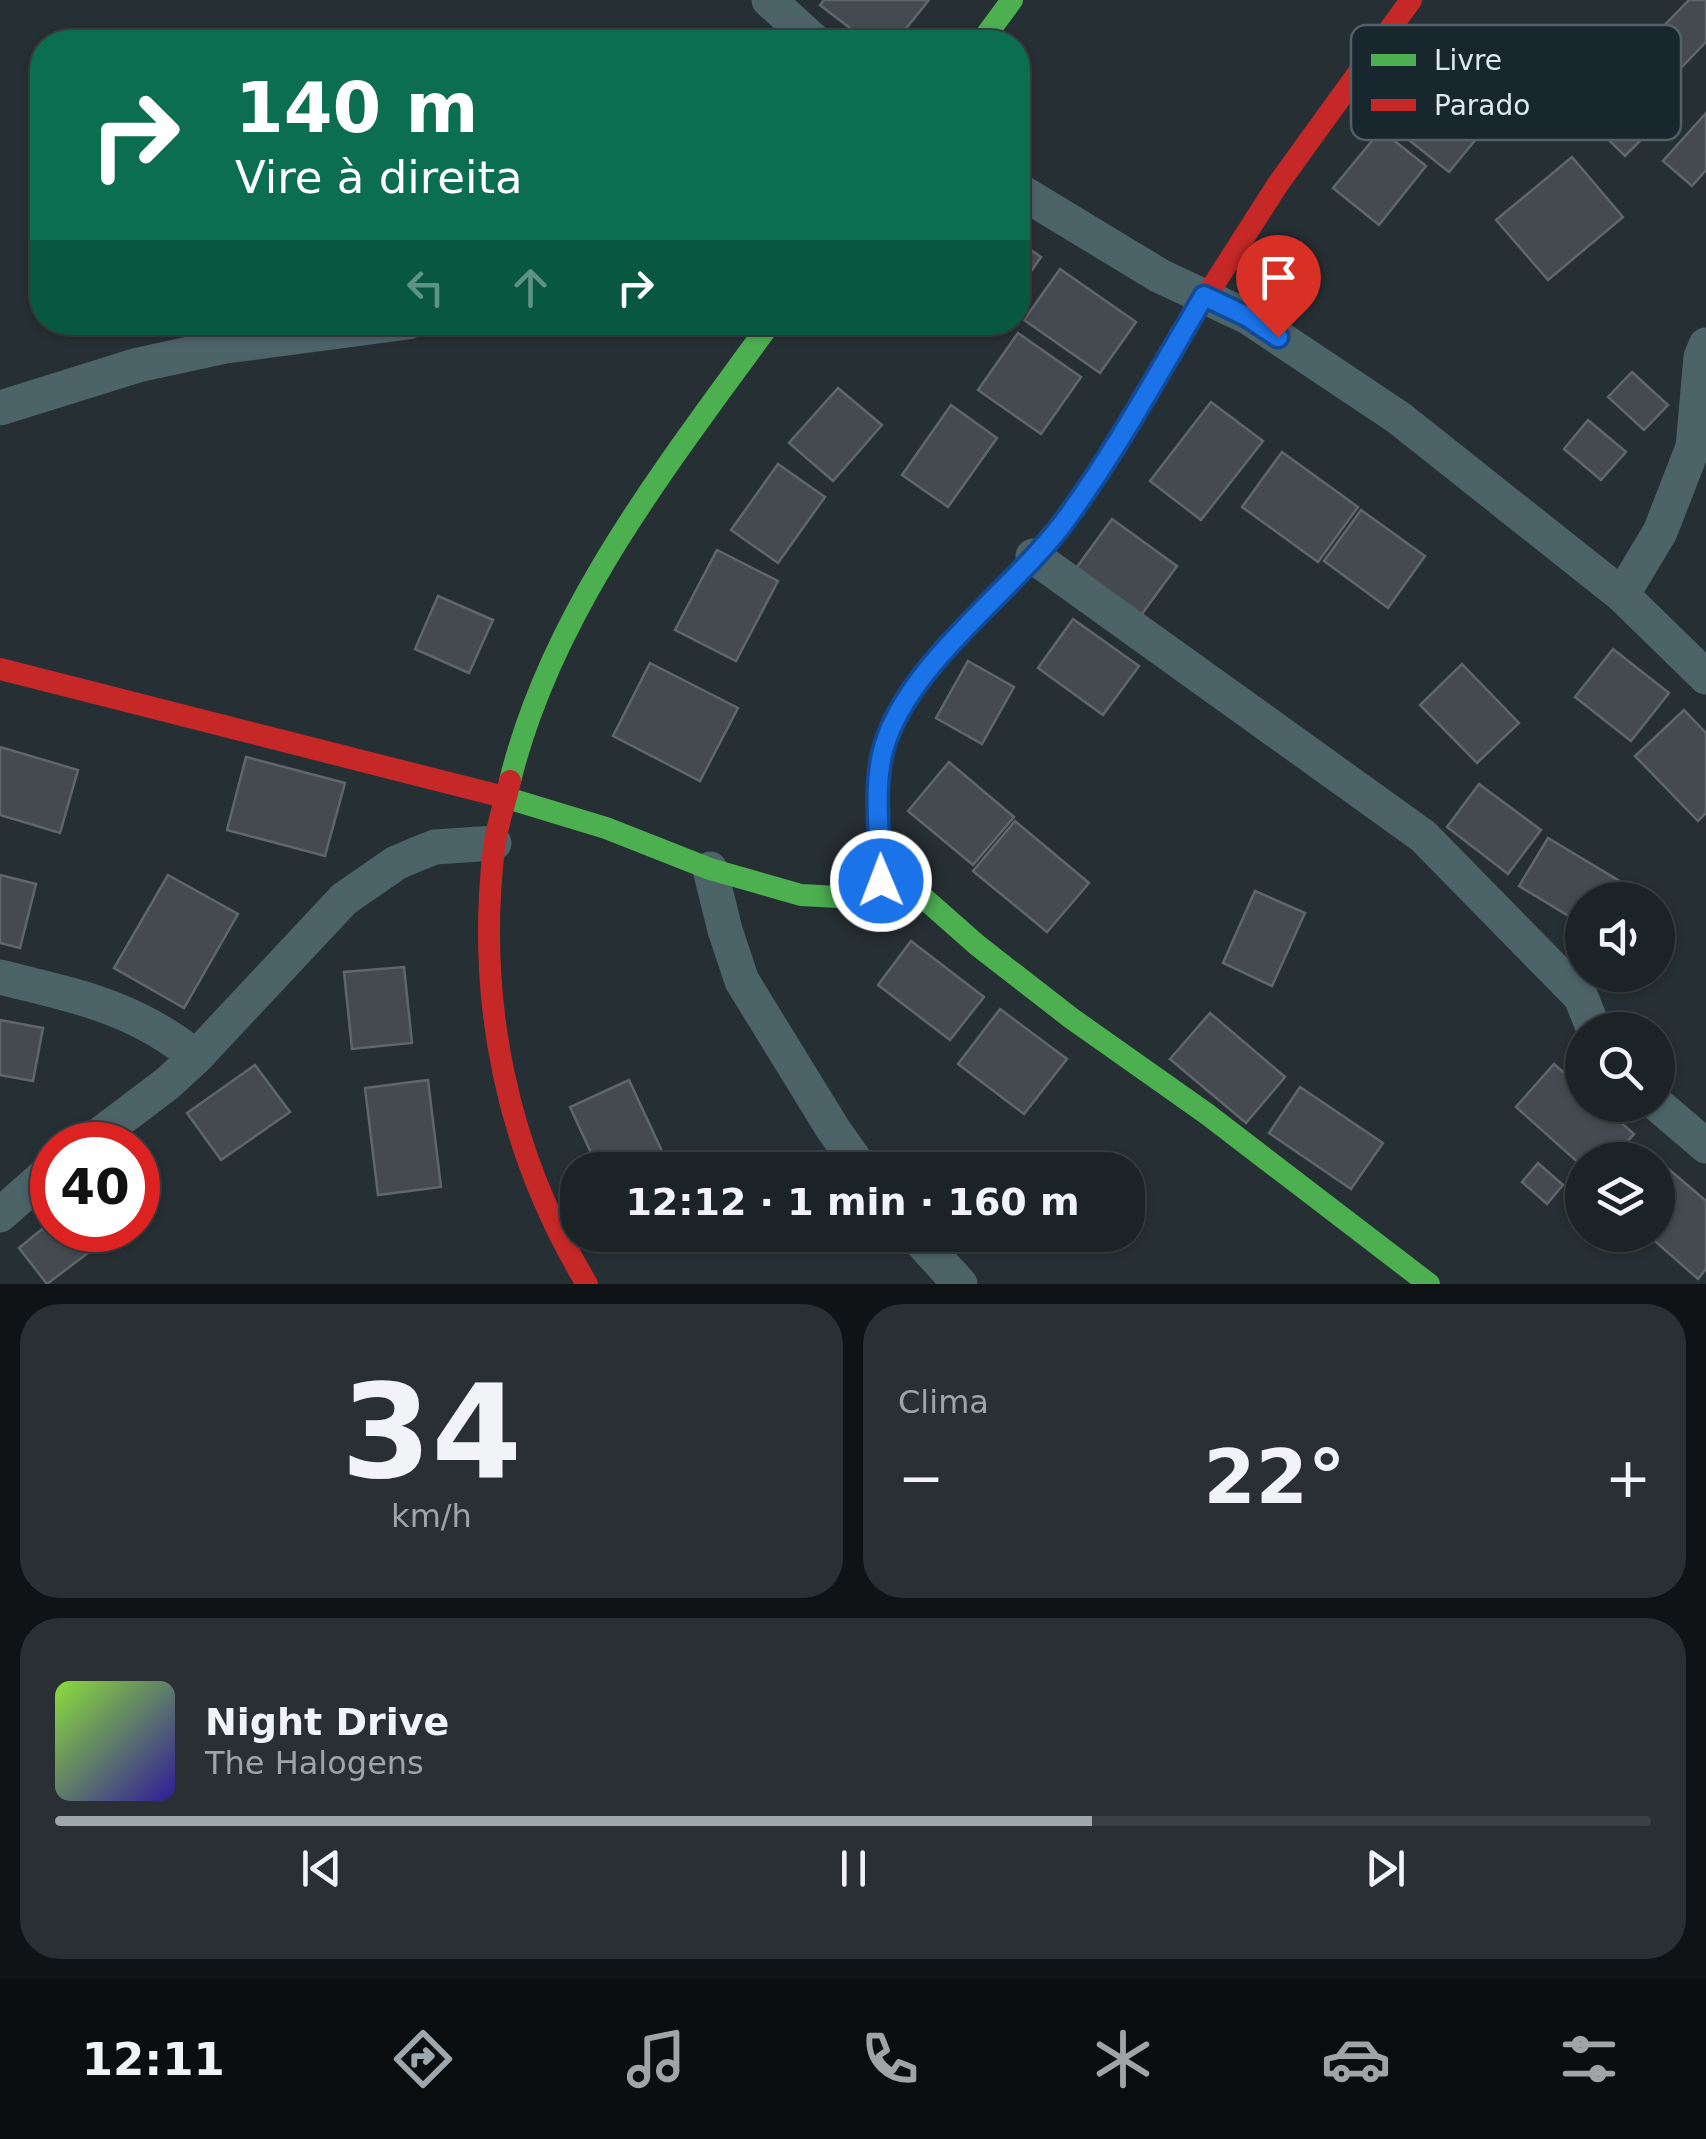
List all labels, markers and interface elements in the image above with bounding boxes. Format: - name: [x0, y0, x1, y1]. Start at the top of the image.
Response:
- legend: [1351, 25, 1681, 140]
- text: Livre: [1434, 44, 1502, 77]
- text: 140 m: [235, 67, 478, 149]
- icon: right: [70, 70, 200, 200]
- text: Parado: [1434, 89, 1530, 122]
- text: Vire à direita: [235, 151, 523, 204]
- pin: [1236, 235, 1321, 338]
- icon: arrive: [1251, 250, 1306, 305]
- icon: left: [398, 260, 453, 315]
- icon: ahead: [503, 260, 558, 315]
- icon: right: [608, 260, 663, 315]
- position arrow: [829, 829, 933, 933]
- map controls: [1565, 882, 1675, 1252]
- button: sound: [1565, 882, 1675, 992]
- button: search: [1565, 1012, 1675, 1122]
- speed limit sign: 40: [30, 1122, 160, 1252]
- button: layers: [1565, 1142, 1675, 1252]
- text: 12:12 · 1 min · 160 m: [625, 1180, 1080, 1224]
- text: 34: [341, 1356, 522, 1508]
- text: Clima: [898, 1383, 989, 1421]
- text: 22°: [1204, 1433, 1345, 1521]
- text: −: [898, 1446, 944, 1510]
- text: +: [1605, 1446, 1651, 1510]
- text: km/h: [391, 1497, 472, 1535]
- text: Night Drive: [205, 1700, 449, 1744]
- text: The Halogens: [205, 1744, 424, 1782]
- icon: previous: [294, 1841, 349, 1896]
- icon: pause: [826, 1841, 881, 1896]
- icon: next: [1358, 1841, 1413, 1896]
- icon: directions: [388, 2024, 458, 2094]
- icon: music: [621, 2024, 691, 2094]
- icon: phone: [855, 2024, 925, 2094]
- icon: climate: [1088, 2024, 1158, 2094]
- icon: car: [1321, 2024, 1391, 2094]
- icon: filters: [1554, 2024, 1624, 2094]
- text: 12:11: [82, 2033, 225, 2086]

